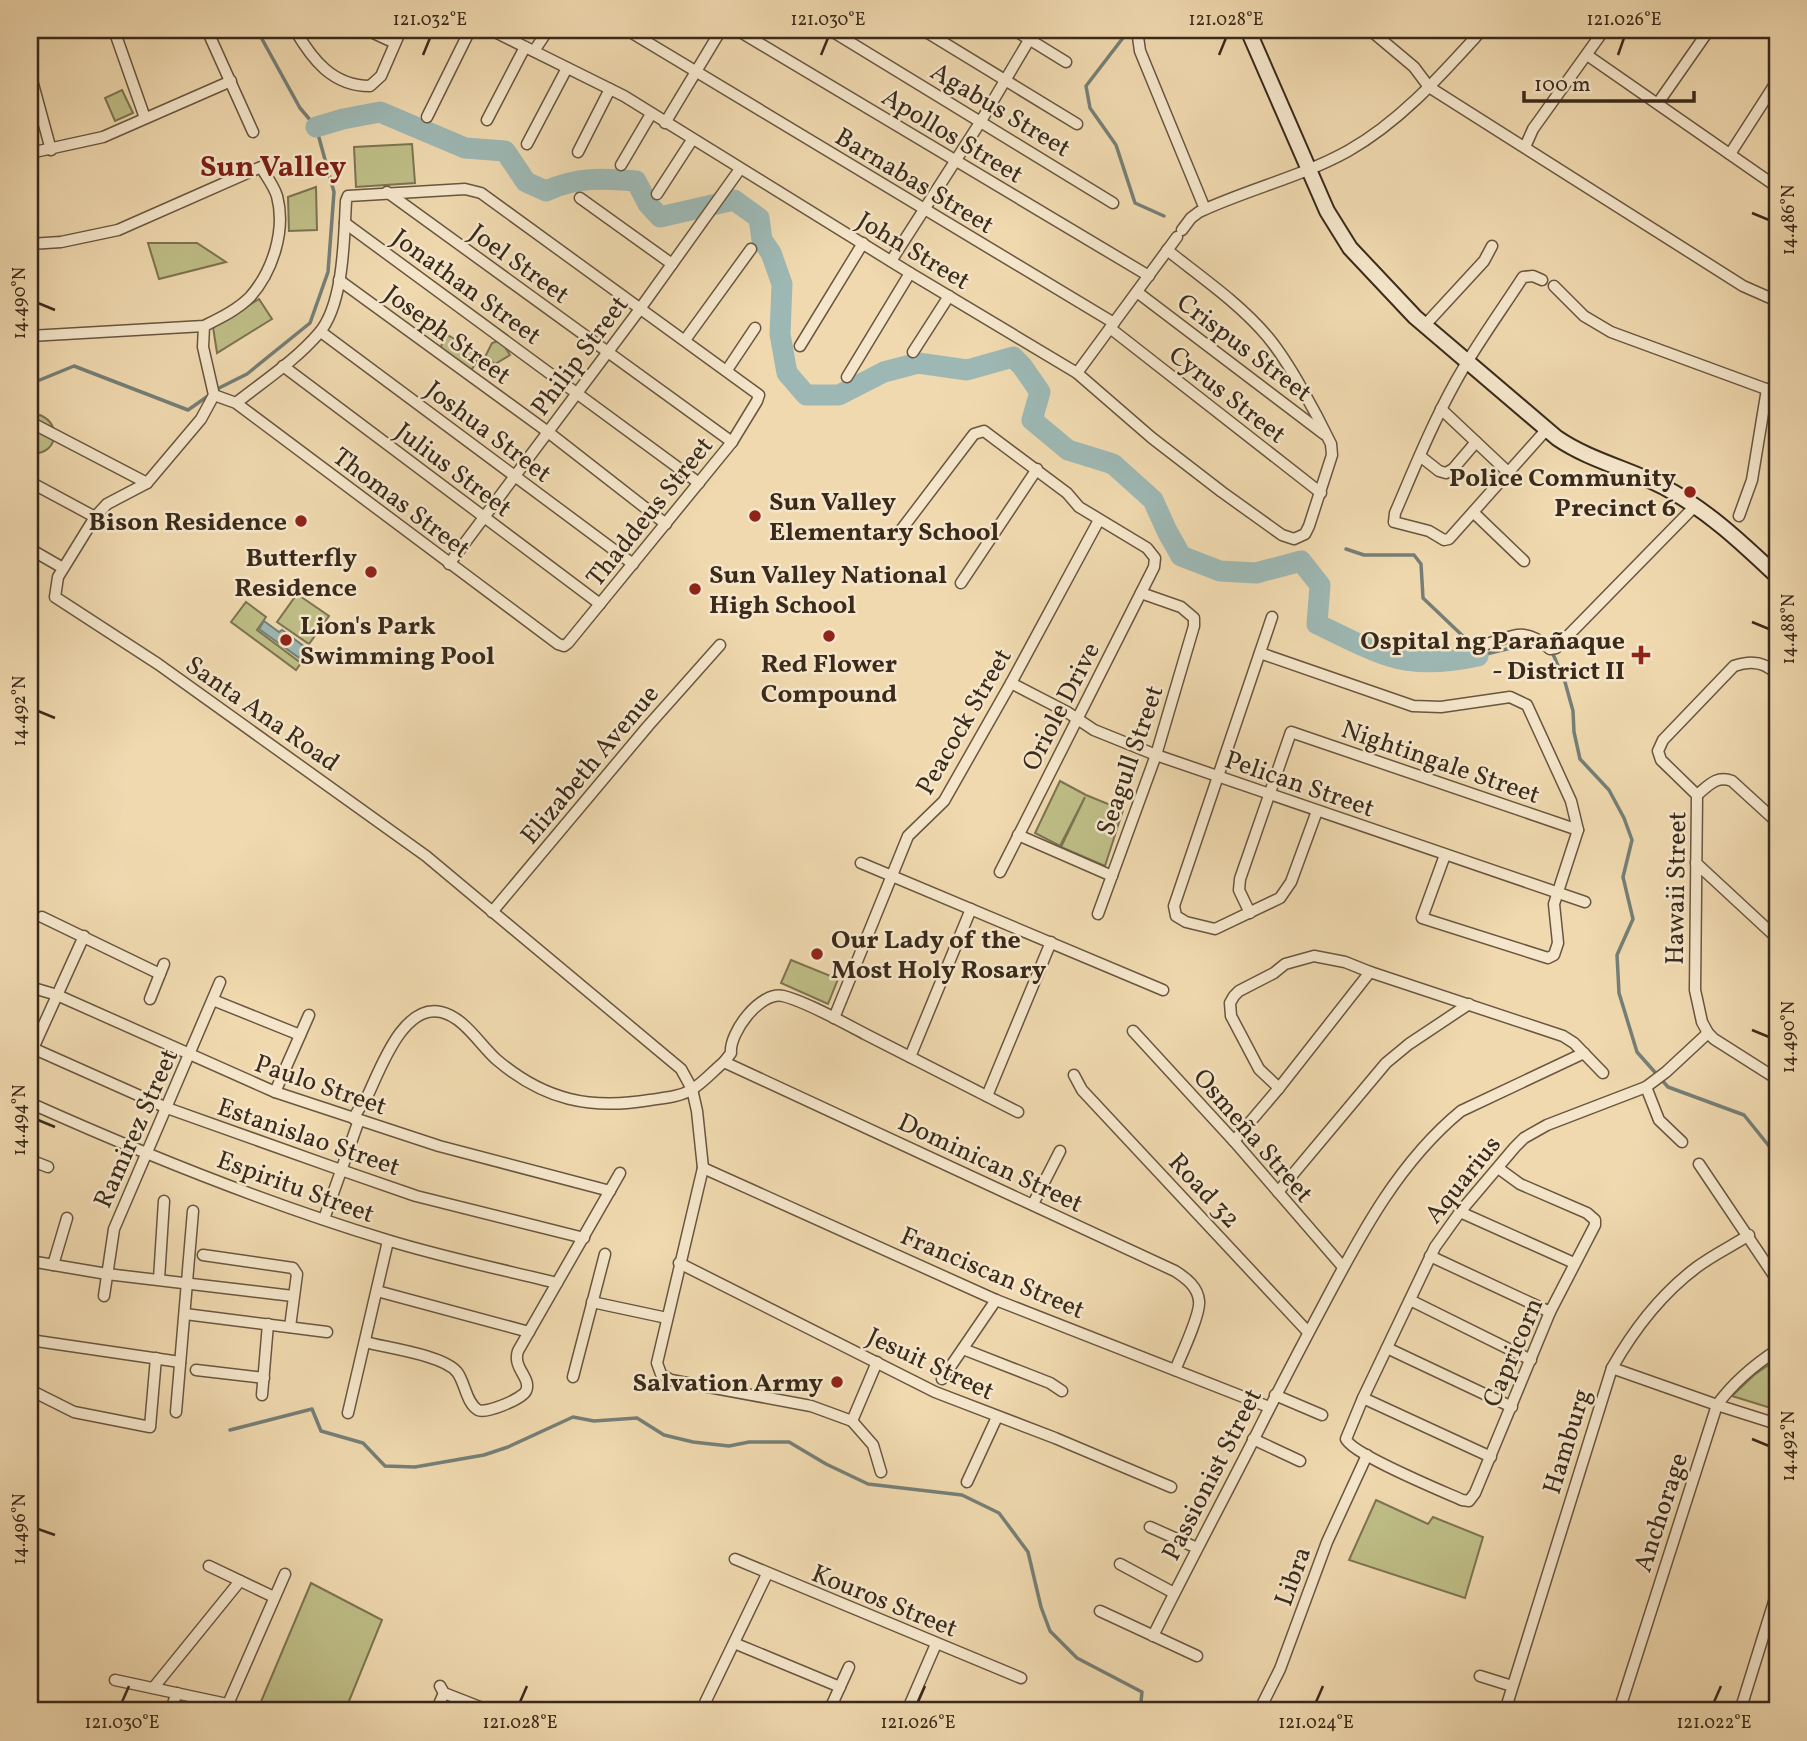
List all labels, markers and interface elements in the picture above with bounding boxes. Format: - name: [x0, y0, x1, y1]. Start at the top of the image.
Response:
- text: 121.032°E: [393, 8, 467, 33]
- text: 121.030°E: [790, 8, 866, 33]
- text: 121.028°E: [1188, 8, 1264, 33]
- text: 121.026°E: [1586, 8, 1662, 33]
- street label: Agabus Street: [923, 55, 1077, 167]
- scale bar: [1524, 60, 1693, 104]
- text: 100 m: [1534, 71, 1591, 100]
- street label: Apollos Street: [874, 80, 1030, 193]
- street label: Barnabas Street: [827, 120, 1000, 244]
- district label: Sun Valley: [200, 147, 346, 189]
- text: 14.486°N: [1777, 185, 1802, 255]
- street label: John Street: [849, 204, 976, 300]
- street label: Joel Street: [461, 216, 576, 313]
- street label: Jonathan Street: [384, 221, 548, 354]
- text: 14.490°N: [8, 267, 33, 339]
- street label: Joseph Street: [376, 277, 518, 394]
- street label: Crispus Street: [1169, 286, 1319, 411]
- street label: Philip Street: [523, 289, 638, 424]
- street label: Cyrus Street: [1161, 338, 1293, 453]
- street label: Joshua Street: [417, 373, 559, 492]
- street label: Julius Street: [387, 415, 519, 526]
- street label: Thaddeus Street: [579, 429, 722, 595]
- street label: Thomas Street: [324, 440, 477, 567]
- place label: Police Community Precinct 6: [1449, 461, 1676, 527]
- marker: Police Community Precinct 6: [1682, 484, 1698, 500]
- place label: Sun Valley Elementary School: [769, 485, 1000, 551]
- place label: Bison Residence: [89, 505, 287, 541]
- marker: Sun Valley Elementary School: [747, 508, 763, 524]
- marker: Bison Residence: [293, 513, 309, 529]
- place label: Butterfly Residence: [234, 541, 357, 607]
- place label: Sun Valley National High School: [709, 558, 947, 624]
- marker: Butterfly Residence: [363, 564, 379, 580]
- marker: Sun Valley National High School: [687, 581, 703, 597]
- text: 14.488°N: [1777, 594, 1802, 664]
- place label: Lion's Park Swimming Pool: [300, 609, 495, 675]
- place label: Ospital ng Parañaque - District II: [1360, 624, 1625, 690]
- marker: Red Flower Compound: [821, 628, 837, 644]
- marker: Lion's Park Swimming Pool: [278, 632, 294, 648]
- street label: Oriole Drive: [1014, 636, 1110, 777]
- street label: Peacock Street: [908, 642, 1021, 802]
- marker: Ospital ng Parañaque - District II: [1631, 645, 1651, 665]
- place label: Red Flower Compound: [761, 647, 897, 713]
- street label: Santa Ana Road: [177, 648, 346, 781]
- text: 14.492°N: [8, 676, 33, 746]
- street label: Elizabeth Avenue: [513, 678, 668, 853]
- street label: Seagull Street: [1088, 681, 1173, 840]
- street label: Nightingale Street: [1336, 712, 1545, 814]
- street label: Pelican Street: [1220, 742, 1379, 827]
- street label: Hawaii Street: [1658, 811, 1696, 965]
- place label: Our Lady of the Most Holy Rosary: [831, 923, 1047, 989]
- marker: Our Lady of the Most Holy Rosary: [809, 946, 825, 962]
- text: 14.490°N: [1777, 1001, 1802, 1073]
- street label: Ramirez Street: [86, 1043, 188, 1214]
- street label: Paulo Street: [249, 1046, 391, 1125]
- street label: Osmeña Street: [1184, 1061, 1321, 1211]
- text: 14.494°N: [8, 1084, 33, 1156]
- street label: Estanislao Street: [212, 1090, 405, 1186]
- street label: Dominican Street: [892, 1105, 1089, 1222]
- street label: Aquarius: [1417, 1128, 1510, 1232]
- street label: Espiritu Street: [211, 1143, 379, 1233]
- street label: Road 32: [1159, 1146, 1248, 1237]
- street label: Franciscan Street: [894, 1219, 1090, 1329]
- street label: Capricorn: [1475, 1293, 1553, 1413]
- street label: Jesuit Street: [860, 1320, 1000, 1410]
- place label: Salvation Army: [633, 1366, 823, 1402]
- marker: Salvation Army: [829, 1374, 845, 1390]
- street label: Passionist Street: [1154, 1383, 1272, 1567]
- street label: Hamburg: [1535, 1384, 1601, 1499]
- text: 14.492°N: [1777, 1411, 1802, 1481]
- street label: Anchorage: [1626, 1448, 1698, 1577]
- text: 14.496°N: [8, 1493, 33, 1565]
- street label: Libra: [1267, 1542, 1321, 1611]
- street label: Kouros Street: [806, 1556, 963, 1647]
- text: 121.030°E: [84, 1711, 160, 1736]
- text: 121.028°E: [482, 1711, 558, 1736]
- text: 121.026°E: [880, 1711, 956, 1736]
- text: 121.024°E: [1278, 1711, 1354, 1736]
- text: 121.022°E: [1676, 1711, 1752, 1736]

